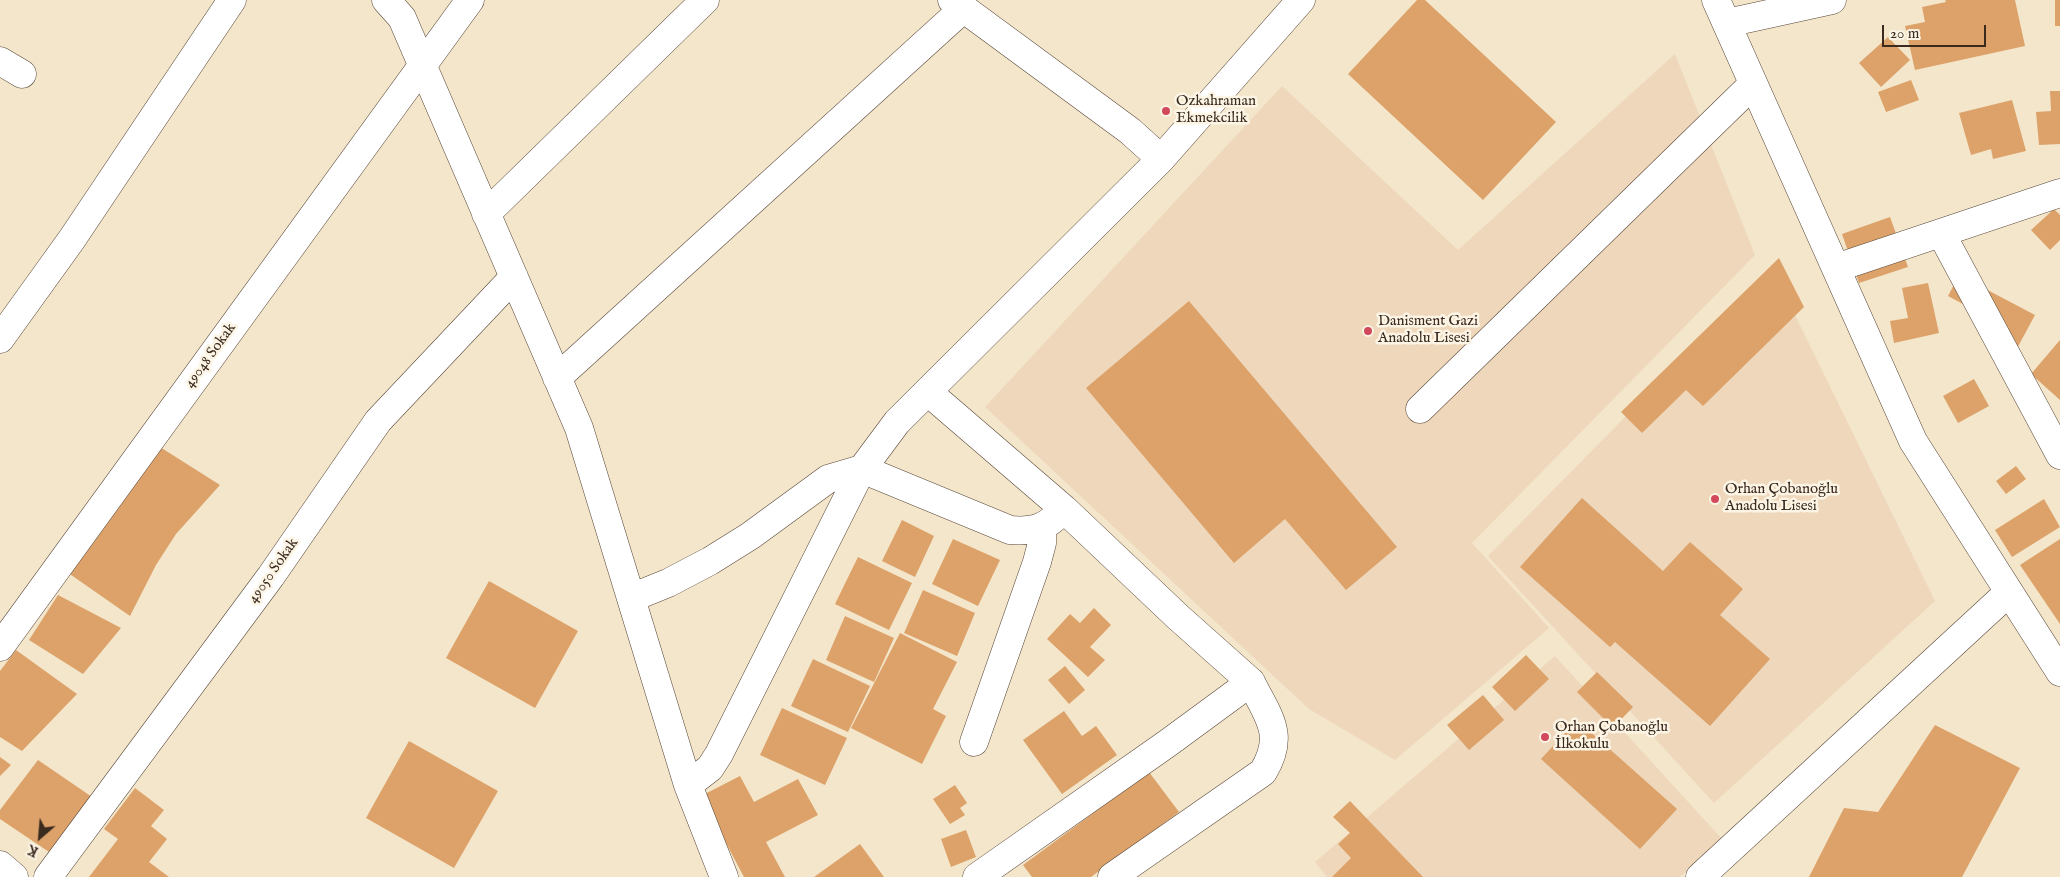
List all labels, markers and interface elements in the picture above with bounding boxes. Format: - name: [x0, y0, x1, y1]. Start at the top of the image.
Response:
- scale bar: [1885, 15, 1989, 47]
- text: 20 m: [1890, 24, 1919, 43]
- place label: Ozkahraman Ekmekcilik: [1176, 93, 1256, 128]
- marker: Ozkahraman Ekmekcilik: [1160, 105, 1172, 117]
- place label: Danisment Gazi Anadolu Lisesi: [1378, 313, 1478, 348]
- street label: 49048 Sokak: [181, 320, 241, 392]
- marker: Danisment Gazi Anadolu Lisesi: [1362, 325, 1374, 337]
- place label: Orhan Çobanoğlu Anadolu Lisesi: [1725, 481, 1838, 516]
- marker: Orhan Çobanoğlu Anadolu Lisesi: [1709, 493, 1721, 505]
- street label: 49050 Sokak: [245, 535, 303, 607]
- place label: Orhan Çobanoğlu İlkokulu: [1555, 719, 1668, 754]
- marker: Orhan Çobanoğlu İlkokulu: [1539, 731, 1551, 743]
- north arrow: [15, 812, 65, 862]
- text: K: [25, 840, 42, 861]

